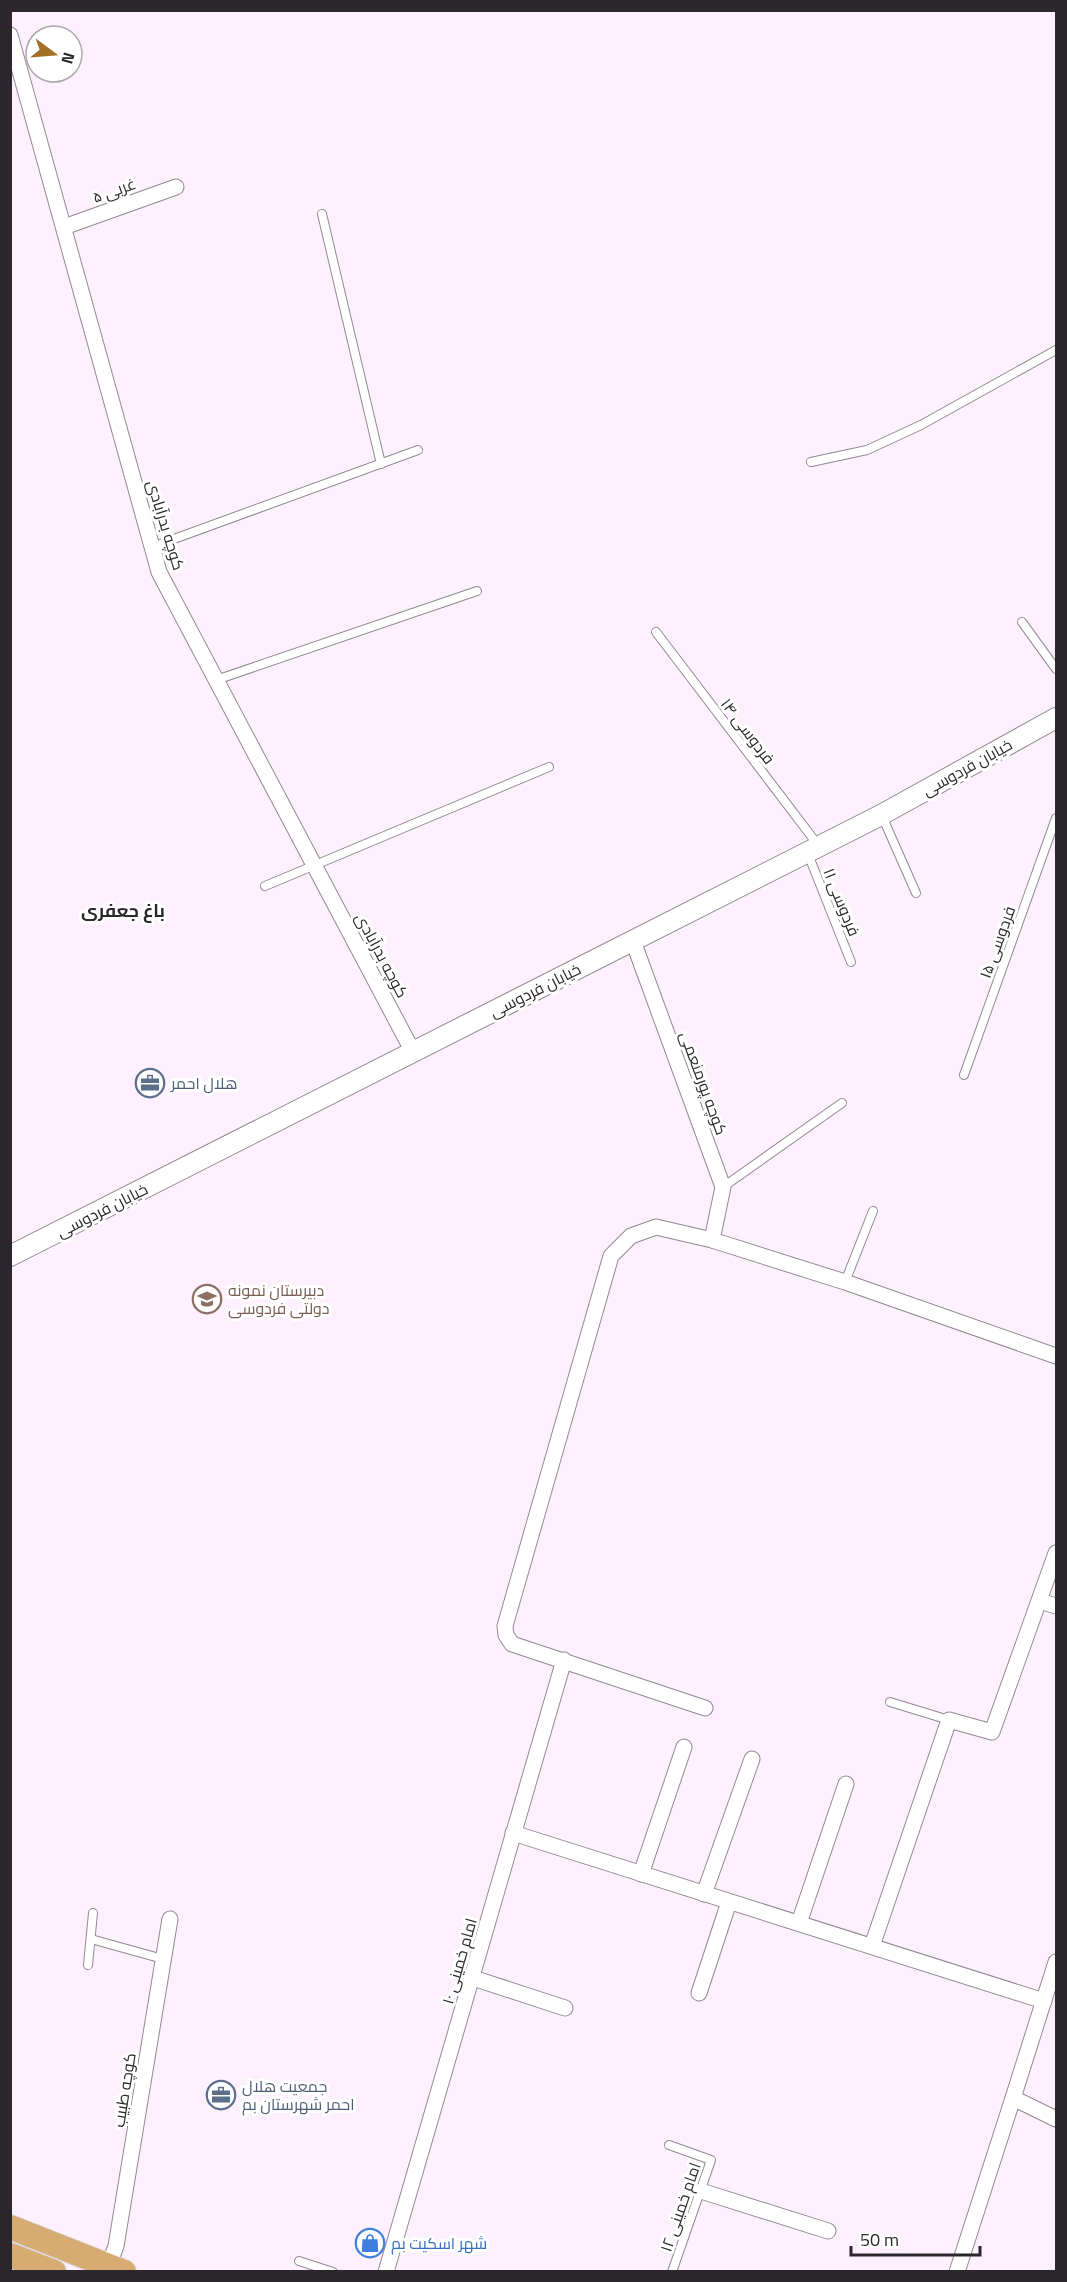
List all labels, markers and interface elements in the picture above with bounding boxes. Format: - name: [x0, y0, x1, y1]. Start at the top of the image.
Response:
- north arrow: [24, 24, 84, 84]
- text: N: [55, 49, 81, 67]
- street label: ۵ غربی: [89, 171, 139, 209]
- street label: کوچه بدرآبادی: [141, 477, 191, 573]
- street label: فردوسی ۱۴: [715, 693, 781, 769]
- street label: خیابان فردوسی: [918, 732, 1016, 802]
- street label: فردوسی ۱۱: [817, 864, 867, 940]
- district label: باغ جعفری: [81, 897, 165, 924]
- street label: فردوسی ۱۵: [973, 902, 1021, 982]
- street label: کوچه بدرآبادی: [350, 908, 414, 1002]
- street label: خیابان فردوسی: [485, 957, 585, 1023]
- street label: کوچه پورمنعمی: [674, 1028, 734, 1138]
- office icon: هلال احمر: [134, 1067, 166, 1099]
- place label: هلال احمر: [170, 1071, 237, 1095]
- street label: خیابان فردوسی: [52, 1177, 152, 1243]
- place label: دبیرستان نمونه دولتی فردوسی: [228, 1278, 330, 1320]
- school or university icon: دبیرستان نمونه دولتی فردوسی: [191, 1283, 223, 1315]
- street label: امام خمینی ۱۰: [435, 1915, 483, 2007]
- street label: کوچه طبیب: [106, 2051, 142, 2129]
- place label: جمعیت هلال احمر شهرستان بم: [242, 2074, 355, 2116]
- office icon: جمعیت هلال احمر شهرستان بم: [205, 2079, 237, 2111]
- street label: امام خمینی ۱۲: [654, 2159, 706, 2255]
- scale bar: [851, 2219, 980, 2257]
- text: 50 m: [860, 2226, 899, 2253]
- shop icon: شهر اسکیت بم: [354, 2227, 386, 2259]
- place label: شهر اسکیت بم: [391, 2231, 487, 2255]

